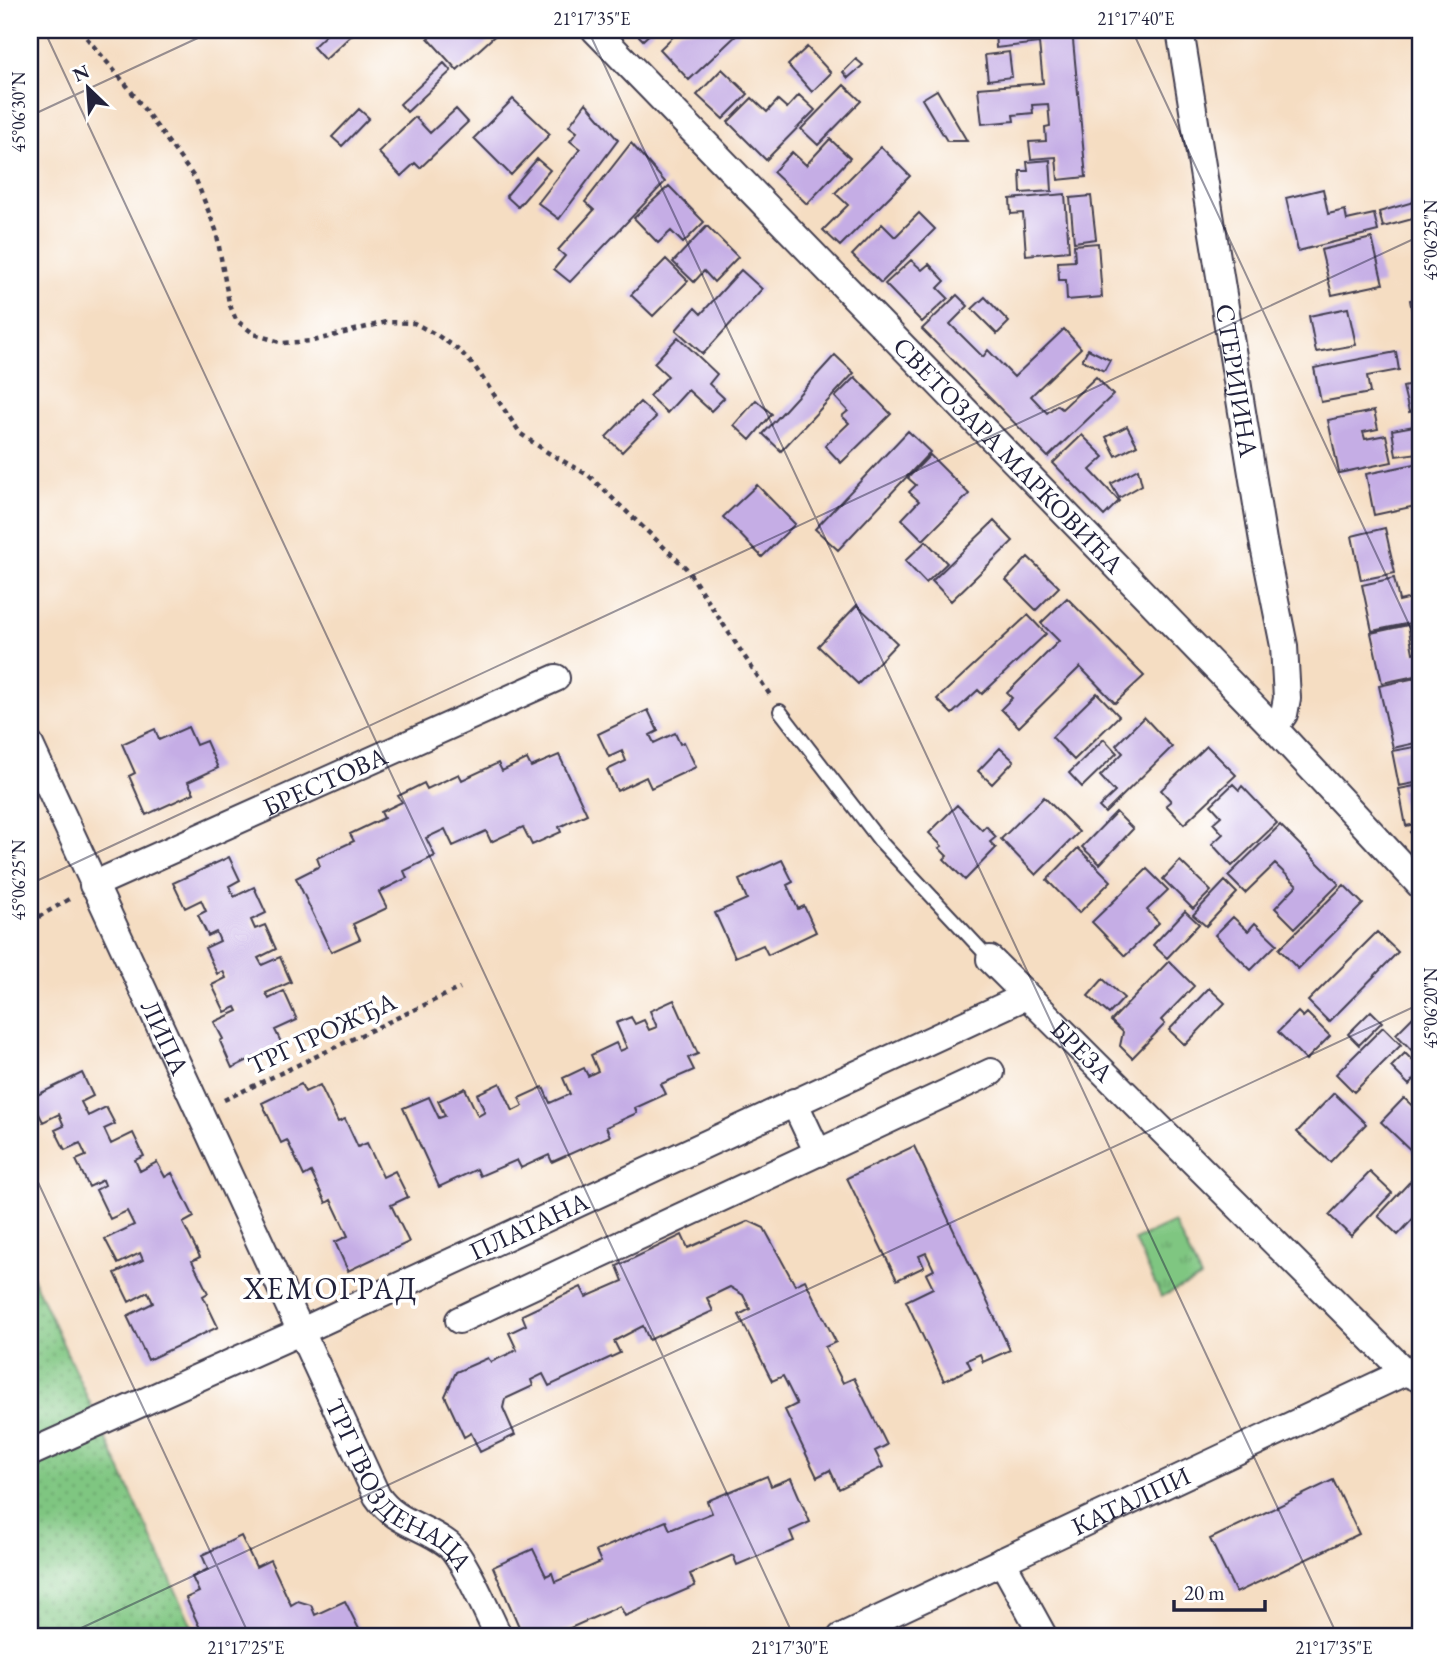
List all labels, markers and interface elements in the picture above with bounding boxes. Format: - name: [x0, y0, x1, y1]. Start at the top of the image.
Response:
- text: 21°17'35"E: [554, 7, 630, 30]
- text: 21°17'40"E: [1098, 7, 1174, 30]
- north arrow: [52, 52, 122, 122]
- text: N: [69, 58, 94, 88]
- text: 45°06'30"N: [7, 71, 30, 152]
- text: 45°06'25"N: [1419, 199, 1442, 280]
- street label: СТЕРИЈИНА: [1208, 301, 1266, 460]
- street label: СВЕТОЗАРА МАРКОВИЋА: [886, 329, 1132, 581]
- street label: БРЕСТОВА: [257, 738, 393, 824]
- text: 45°06'25"N: [7, 839, 30, 920]
- text: 45°06'20"N: [1419, 967, 1442, 1048]
- street label: ТРГ ГРОЖЂА: [242, 983, 402, 1082]
- street label: ЛИПА: [133, 994, 197, 1081]
- street label: БРЕЗА: [1043, 1012, 1122, 1090]
- street label: ПЛАТАНА: [464, 1183, 595, 1268]
- district label: ХЕМОГРАД: [242, 1269, 419, 1308]
- street label: ТРГ ГВОЗДЕНАЦА: [317, 1393, 481, 1578]
- street label: КАТАЛПИ: [1066, 1459, 1195, 1543]
- scale bar: [1174, 1569, 1264, 1613]
- text: 20 m: [1184, 1579, 1225, 1606]
- text: 21°17'25"E: [208, 1636, 284, 1659]
- text: 21°17'30"E: [752, 1636, 828, 1659]
- text: 21°17'35"E: [1296, 1636, 1372, 1659]

